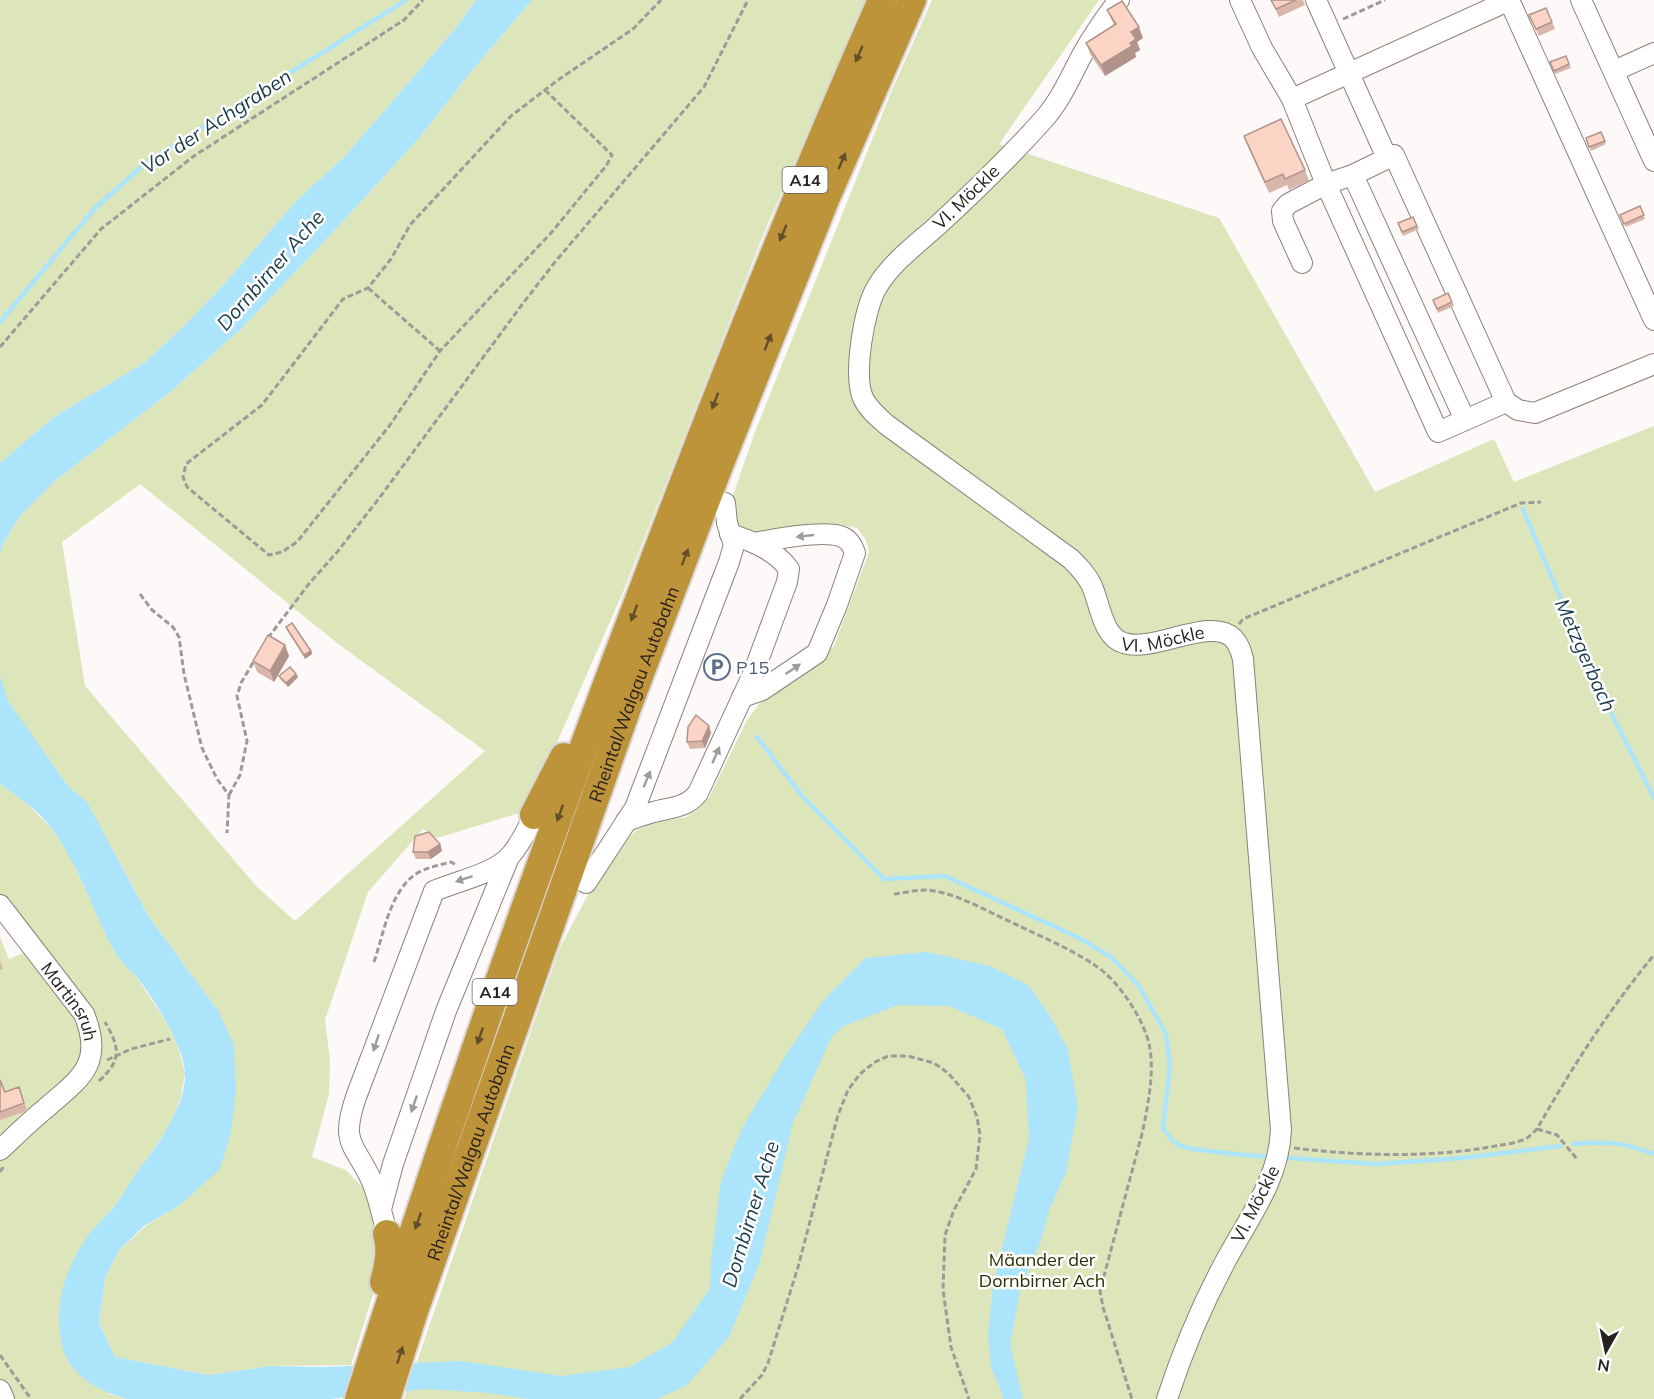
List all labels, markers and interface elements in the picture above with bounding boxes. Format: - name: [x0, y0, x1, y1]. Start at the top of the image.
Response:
- one-way arrow: [854, 45, 864, 63]
- water label: Vor der Achgraben: [136, 63, 296, 179]
- one-way arrow: [837, 153, 846, 170]
- street label: VI. Möckle: [928, 160, 1004, 234]
- road number: A14: [782, 167, 828, 193]
- water label: Dornbirner Ache: [211, 205, 329, 335]
- one-way arrow: [778, 225, 788, 243]
- one-way arrow: [764, 333, 774, 351]
- one-way arrow: [710, 392, 719, 410]
- one-way arrow: [795, 531, 814, 541]
- one-way arrow: [680, 548, 690, 566]
- street label: Rheintal/Walgau Autobahn: [583, 583, 684, 805]
- water label: Metzgerbach: [1550, 595, 1622, 715]
- one-way arrow: [629, 604, 638, 622]
- street label: VI. Möckle: [1119, 620, 1206, 657]
- parking icon: P15: [702, 652, 732, 682]
- place label: P15: [736, 656, 770, 679]
- one-way arrow: [785, 663, 801, 675]
- one-way arrow: [711, 747, 720, 764]
- one-way arrow: [642, 769, 652, 787]
- one-way arrow: [555, 804, 565, 822]
- one-way arrow: [455, 875, 473, 885]
- street label: Martinsruh: [36, 957, 103, 1043]
- road number: A14: [472, 979, 518, 1005]
- one-way arrow: [475, 1027, 485, 1045]
- one-way arrow: [371, 1034, 380, 1052]
- street label: Rheintal/Walgau Autobahn: [421, 1040, 519, 1264]
- one-way arrow: [409, 1095, 418, 1113]
- water label: Dornbirner Ache: [716, 1138, 784, 1290]
- street label: VI. Möckle: [1226, 1161, 1284, 1247]
- one-way arrow: [413, 1212, 423, 1230]
- park label: Mäander der Dornbirner Ach: [979, 1248, 1105, 1292]
- north arrow: [1576, 1321, 1636, 1381]
- one-way arrow: [396, 1346, 405, 1364]
- text: N: [1596, 1355, 1611, 1377]

